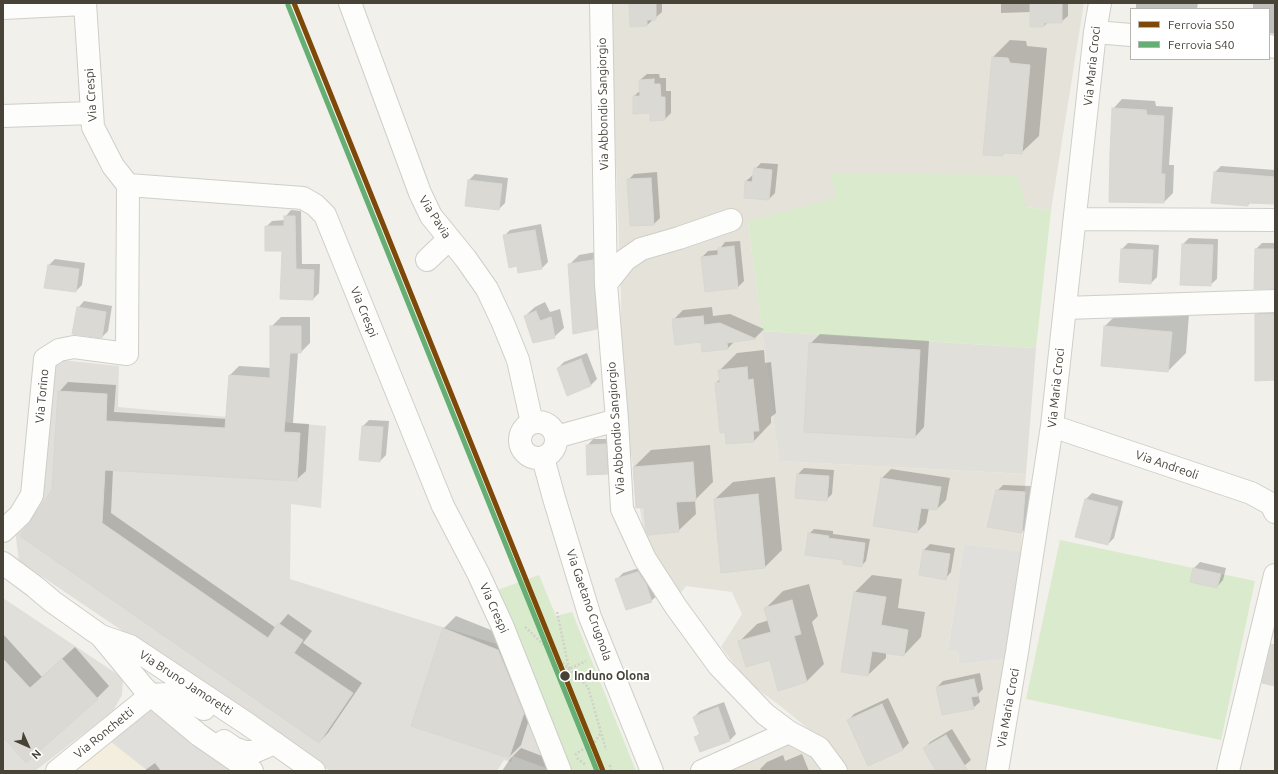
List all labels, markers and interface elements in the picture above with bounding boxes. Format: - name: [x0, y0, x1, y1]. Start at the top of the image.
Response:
- legend: [1130, 8, 1270, 60]
- text: Ferrovia S50: [1168, 18, 1235, 31]
- street label: Via Maria Croci: [1081, 25, 1103, 107]
- street label: Via Abbondio Sangiorgio: [595, 37, 611, 171]
- text: Ferrovia S40: [1168, 38, 1235, 51]
- street label: Via Crespi: [82, 68, 100, 122]
- street label: Via Pavia: [416, 193, 454, 241]
- street label: Via Crespi: [347, 285, 381, 339]
- street label: Via Maria Croci: [1045, 347, 1067, 429]
- street label: Via Abbondio Sangiorgio: [604, 361, 628, 495]
- street label: Via Torino: [32, 368, 52, 424]
- street label: Via Andreoli: [1134, 447, 1200, 483]
- street label: Via Gaetano Crugnola: [563, 547, 615, 663]
- street label: Via Crespi: [477, 581, 511, 635]
- street label: Via Bruno Jamoretti: [137, 647, 235, 719]
- street label: Via Maria Croci: [994, 667, 1022, 749]
- marker: Induno Olona: [558, 669, 572, 683]
- place label: Induno Olona: [574, 669, 650, 683]
- street label: Via Ronchetti: [71, 705, 137, 761]
- north arrow: [8, 726, 48, 766]
- text: N: [29, 747, 44, 762]

